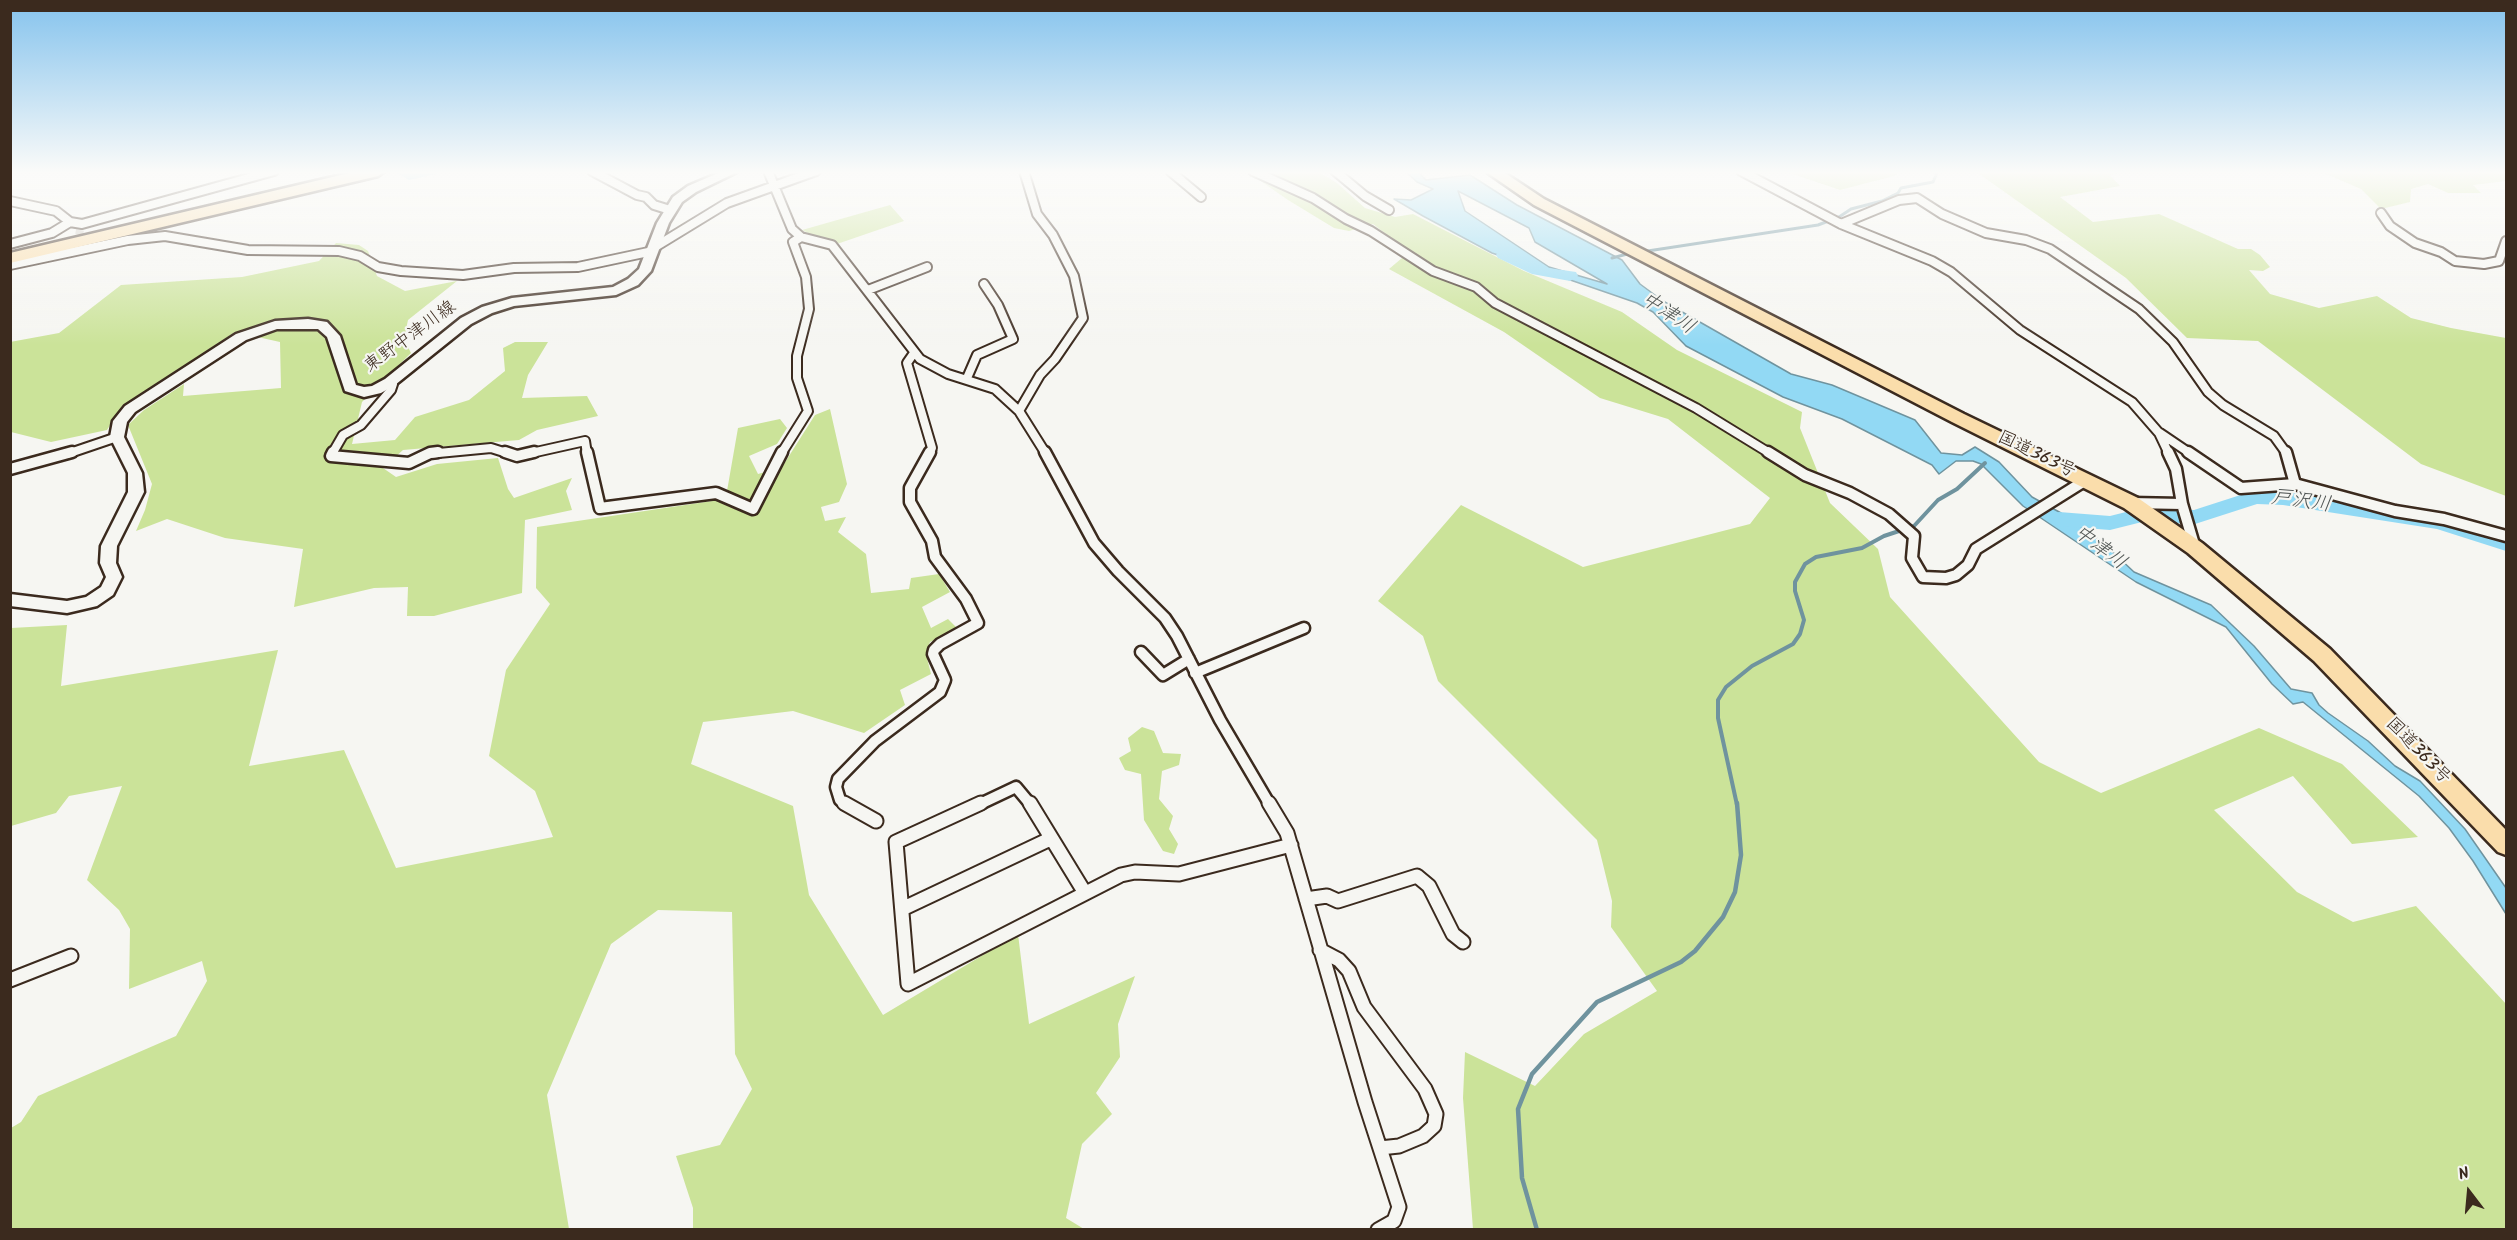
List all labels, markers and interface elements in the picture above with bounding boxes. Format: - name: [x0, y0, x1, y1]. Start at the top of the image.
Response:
- water label: 中津川: [1635, 289, 1699, 341]
- street label: 東野中津川線: [361, 298, 461, 378]
- street label: 国道363号: [1993, 428, 2079, 484]
- water label: 戸沢川: [2270, 487, 2332, 519]
- water label: 中津川: [2068, 521, 2130, 577]
- street label: 国道363号: [2380, 714, 2454, 790]
- text: N: [2456, 1161, 2472, 1188]
- north arrow: [2439, 1162, 2499, 1222]

